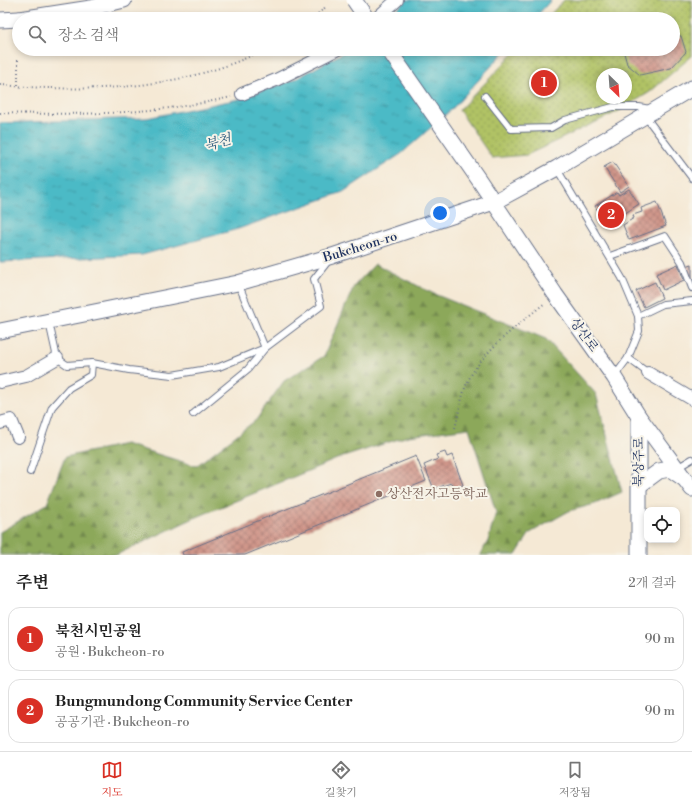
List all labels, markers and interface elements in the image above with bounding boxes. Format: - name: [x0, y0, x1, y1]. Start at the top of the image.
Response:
- search box: [12, 12, 680, 56]
- icon: search: [26, 23, 48, 45]
- text: 장소 검색: [58, 26, 119, 45]
- pin: 1: [531, 68, 557, 98]
- north arrow: [596, 68, 632, 104]
- water label: 북천: [203, 130, 235, 155]
- pin: 2: [598, 200, 624, 230]
- your location: [430, 203, 450, 223]
- street label: Bukcheon-ro: [320, 228, 399, 266]
- street label: 상산로: [566, 315, 602, 355]
- street label: 북상주로: [631, 436, 647, 487]
- place label: 상산전자고등학교: [387, 486, 488, 502]
- marker: 상산전자고등학교: [374, 489, 384, 499]
- map controls: [644, 507, 680, 543]
- button: locate: [644, 507, 680, 543]
- text: 주변: [16, 572, 49, 594]
- text: 2개 결과: [628, 575, 676, 591]
- text: 북천시민공원: [55, 622, 142, 641]
- text: 1: [27, 631, 33, 647]
- text: 90 m: [644, 631, 675, 647]
- text: 공원 · Bukcheon-ro: [55, 644, 165, 660]
- text: Bungmundong Community Service Center: [55, 692, 353, 711]
- text: 2: [26, 703, 34, 719]
- text: 90 m: [644, 703, 675, 719]
- text: 공공기관 · Bukcheon-ro: [55, 714, 190, 730]
- tab: 지도: [101, 759, 123, 800]
- tab: 길찾기: [325, 759, 357, 800]
- tab: 저장됨: [559, 759, 591, 800]

